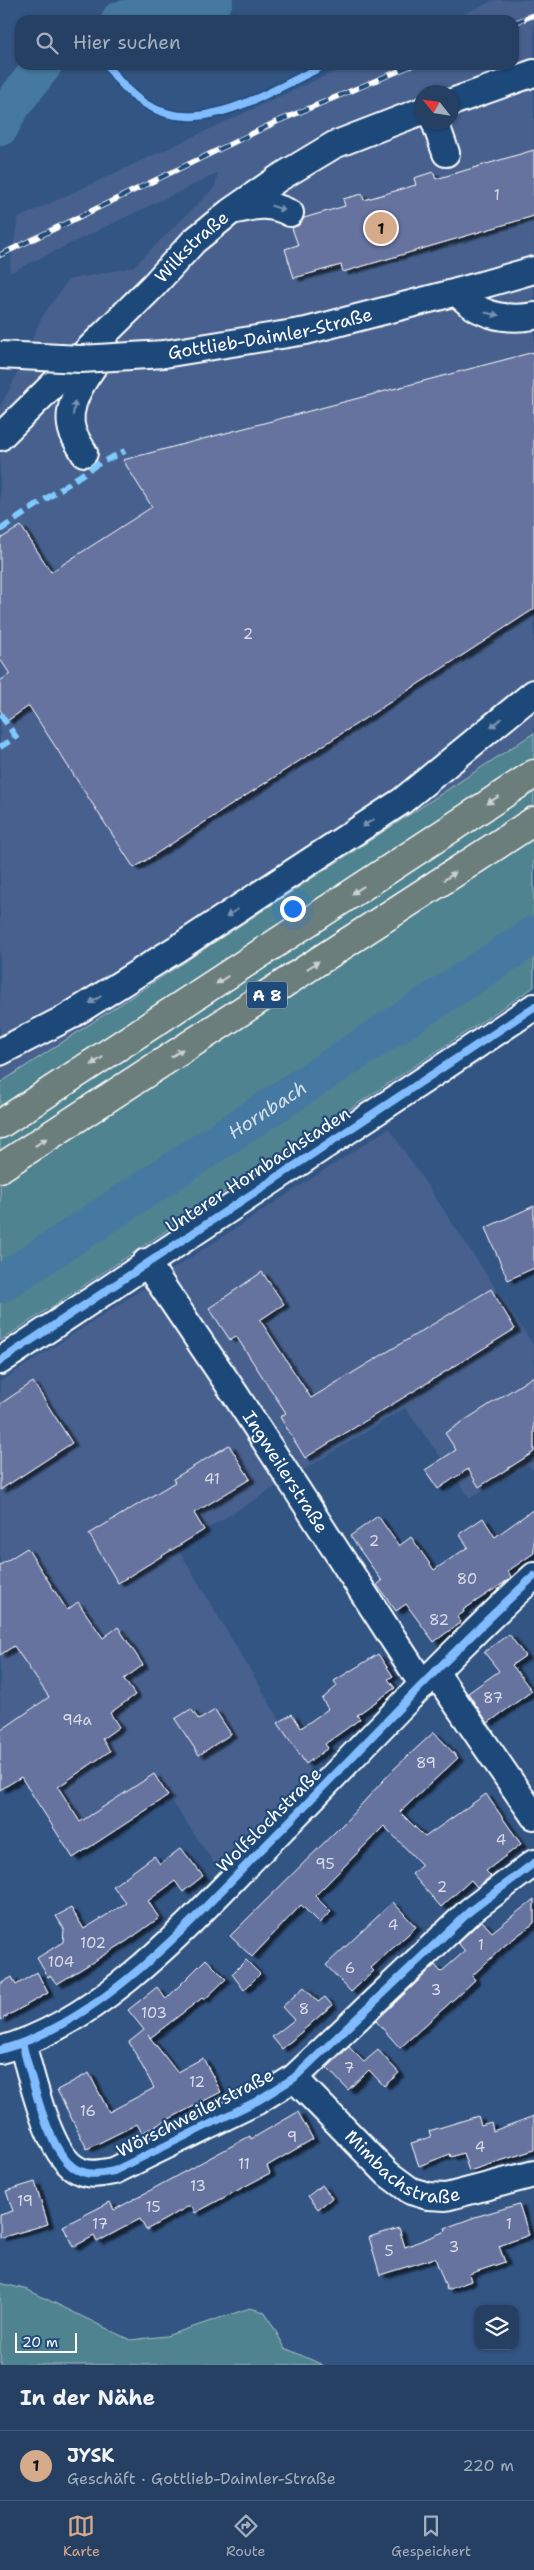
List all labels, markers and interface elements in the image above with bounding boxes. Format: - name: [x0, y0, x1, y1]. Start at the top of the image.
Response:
- search box: [15, 15, 519, 70]
- icon: search: [33, 29, 61, 57]
- text: Hier suchen: [73, 30, 181, 55]
- north arrow: [414, 85, 459, 130]
- house number: 1: [494, 185, 500, 205]
- one-way arrow: [270, 205, 285, 212]
- street label: Wilkstraße: [149, 206, 234, 288]
- pin: 1: [365, 209, 397, 247]
- street label: Gottlieb-Daimler-Straße: [166, 302, 375, 365]
- one-way arrow: [485, 310, 500, 318]
- one-way arrow: [70, 399, 78, 415]
- house number: 2: [243, 624, 253, 644]
- one-way arrow: [490, 718, 503, 729]
- one-way arrow: [487, 796, 500, 805]
- one-way arrow: [361, 819, 375, 828]
- one-way arrow: [443, 871, 456, 881]
- one-way arrow: [351, 885, 364, 895]
- your location: [280, 896, 306, 922]
- one-way arrow: [226, 908, 239, 917]
- one-way arrow: [307, 960, 320, 969]
- one-way arrow: [215, 975, 229, 984]
- road number: A 8: [247, 982, 287, 1008]
- one-way arrow: [88, 995, 102, 1004]
- one-way arrow: [170, 1048, 184, 1058]
- one-way arrow: [90, 1057, 104, 1066]
- water label: Hornbach: [223, 1075, 311, 1144]
- street label: Unterer Hornbachstaden: [161, 1101, 355, 1239]
- one-way arrow: [34, 1137, 48, 1147]
- street label: Ingweilerstraße: [237, 1406, 334, 1538]
- house number: 41: [204, 1469, 220, 1489]
- house number: 2: [369, 1531, 379, 1551]
- house number: 80: [457, 1569, 477, 1589]
- house number: 82: [429, 1610, 449, 1630]
- house number: 87: [483, 1688, 503, 1708]
- house number: 94a: [62, 1710, 92, 1730]
- house number: 89: [416, 1753, 436, 1773]
- street label: Wolfslochstraße: [211, 1762, 327, 1878]
- house number: 4: [496, 1830, 506, 1850]
- house number: 95: [315, 1854, 335, 1874]
- house number: 2: [437, 1877, 447, 1897]
- house number: 4: [388, 1915, 398, 1935]
- house number: 102: [80, 1933, 106, 1953]
- house number: 1: [478, 1935, 484, 1955]
- house number: 104: [48, 1952, 74, 1972]
- house number: 6: [345, 1958, 355, 1978]
- house number: 3: [431, 1980, 441, 2000]
- house number: 8: [299, 1999, 309, 2019]
- house number: 103: [141, 2003, 167, 2023]
- house number: 7: [344, 2058, 354, 2078]
- street label: Wörschweilerstraße: [112, 2063, 278, 2163]
- house number: 12: [189, 2072, 205, 2092]
- house number: 16: [80, 2101, 96, 2121]
- street label: Mimbachstraße: [339, 2125, 463, 2209]
- house number: 9: [287, 2127, 297, 2147]
- house number: 4: [475, 2137, 485, 2157]
- house number: 11: [238, 2154, 250, 2174]
- house number: 13: [190, 2176, 206, 2196]
- house number: 19: [17, 2191, 33, 2211]
- house number: 15: [145, 2197, 161, 2217]
- house number: 17: [92, 2214, 108, 2234]
- house number: 1: [506, 2214, 512, 2234]
- house number: 3: [449, 2237, 459, 2257]
- house number: 5: [384, 2241, 394, 2261]
- map controls: [474, 2305, 519, 2350]
- button: layers: [474, 2305, 519, 2350]
- scale bar: [15, 2330, 78, 2353]
- text: 20 m: [22, 2333, 58, 2351]
- text: In der Nähe: [20, 2384, 155, 2412]
- text: JYSK: [67, 2443, 114, 2468]
- text: 1: [32, 2455, 40, 2476]
- text: 220 m: [462, 2455, 514, 2476]
- text: Geschäft · Gottlieb-Daimler-Straße: [67, 2468, 336, 2489]
- tab: Karte: [63, 2512, 100, 2560]
- tab: Route: [226, 2512, 265, 2560]
- tab: Gespeichert: [391, 2512, 471, 2560]

